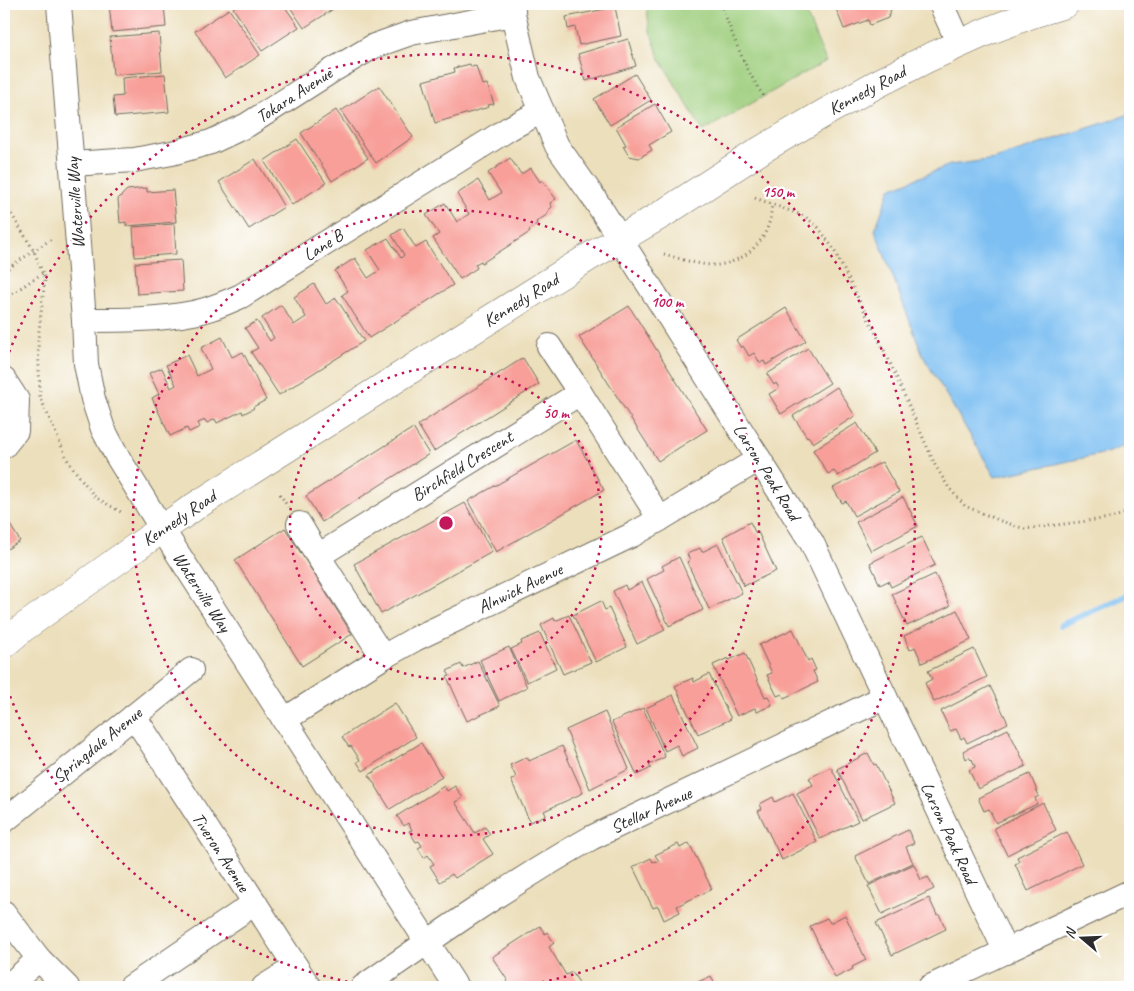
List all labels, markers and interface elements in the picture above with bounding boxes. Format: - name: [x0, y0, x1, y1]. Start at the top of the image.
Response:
- street label: Kennedy Road: [825, 59, 912, 120]
- street label: Tokara Avenue: [252, 62, 337, 128]
- street label: Waterville Way: [61, 155, 89, 249]
- text: 150 m: [762, 183, 796, 202]
- street label: Lane B: [299, 223, 349, 266]
- street label: Kennedy Road: [479, 267, 565, 332]
- text: 100 m: [651, 293, 685, 312]
- text: 50 m: [543, 404, 570, 423]
- street label: Larson Peak Road: [729, 420, 807, 527]
- street label: Birchfield Crescent: [407, 425, 519, 506]
- street label: Kennedy Road: [138, 484, 223, 551]
- centre of rings: [437, 514, 455, 532]
- street label: Waterville Way: [168, 548, 237, 638]
- street label: Alnwick Avenue: [474, 558, 567, 618]
- street label: Springdale Avenue: [48, 701, 147, 788]
- street label: Larson Peak Road: [916, 779, 983, 890]
- street label: Stellar Avenue: [607, 781, 696, 838]
- street label: Tiveron Avenue: [187, 808, 255, 897]
- north arrow: [1056, 914, 1106, 964]
- text: N: [1061, 925, 1080, 941]

